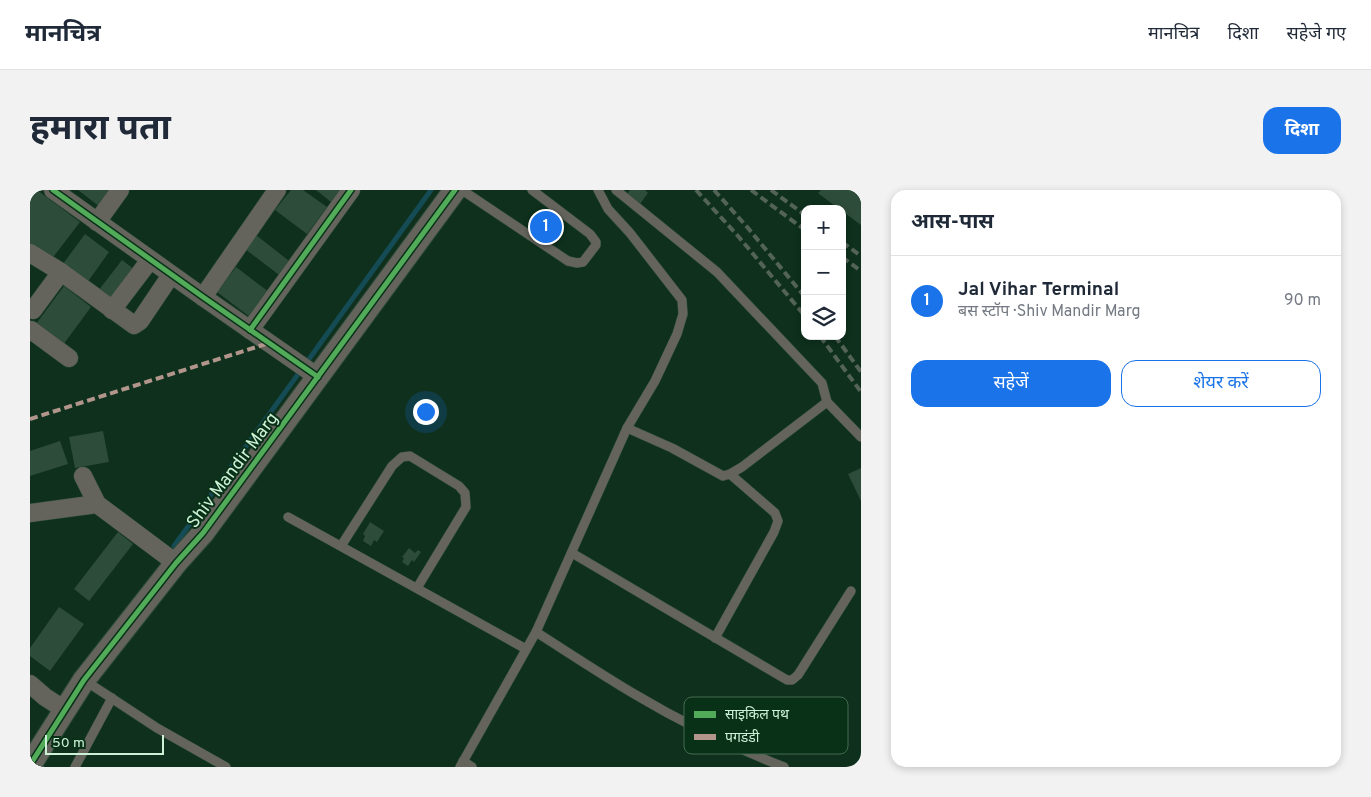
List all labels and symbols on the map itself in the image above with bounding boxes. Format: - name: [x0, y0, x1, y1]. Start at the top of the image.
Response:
- pin: 1: [530, 208, 562, 246]
- your location: [413, 399, 439, 425]
- street label: Shiv Mandir Marg: [182, 408, 284, 533]
- legend: [684, 697, 848, 754]
- text: साइकिल पथ: [725, 706, 790, 724]
- text: पगडंडी: [725, 729, 760, 747]
- scale bar: [45, 732, 164, 755]

